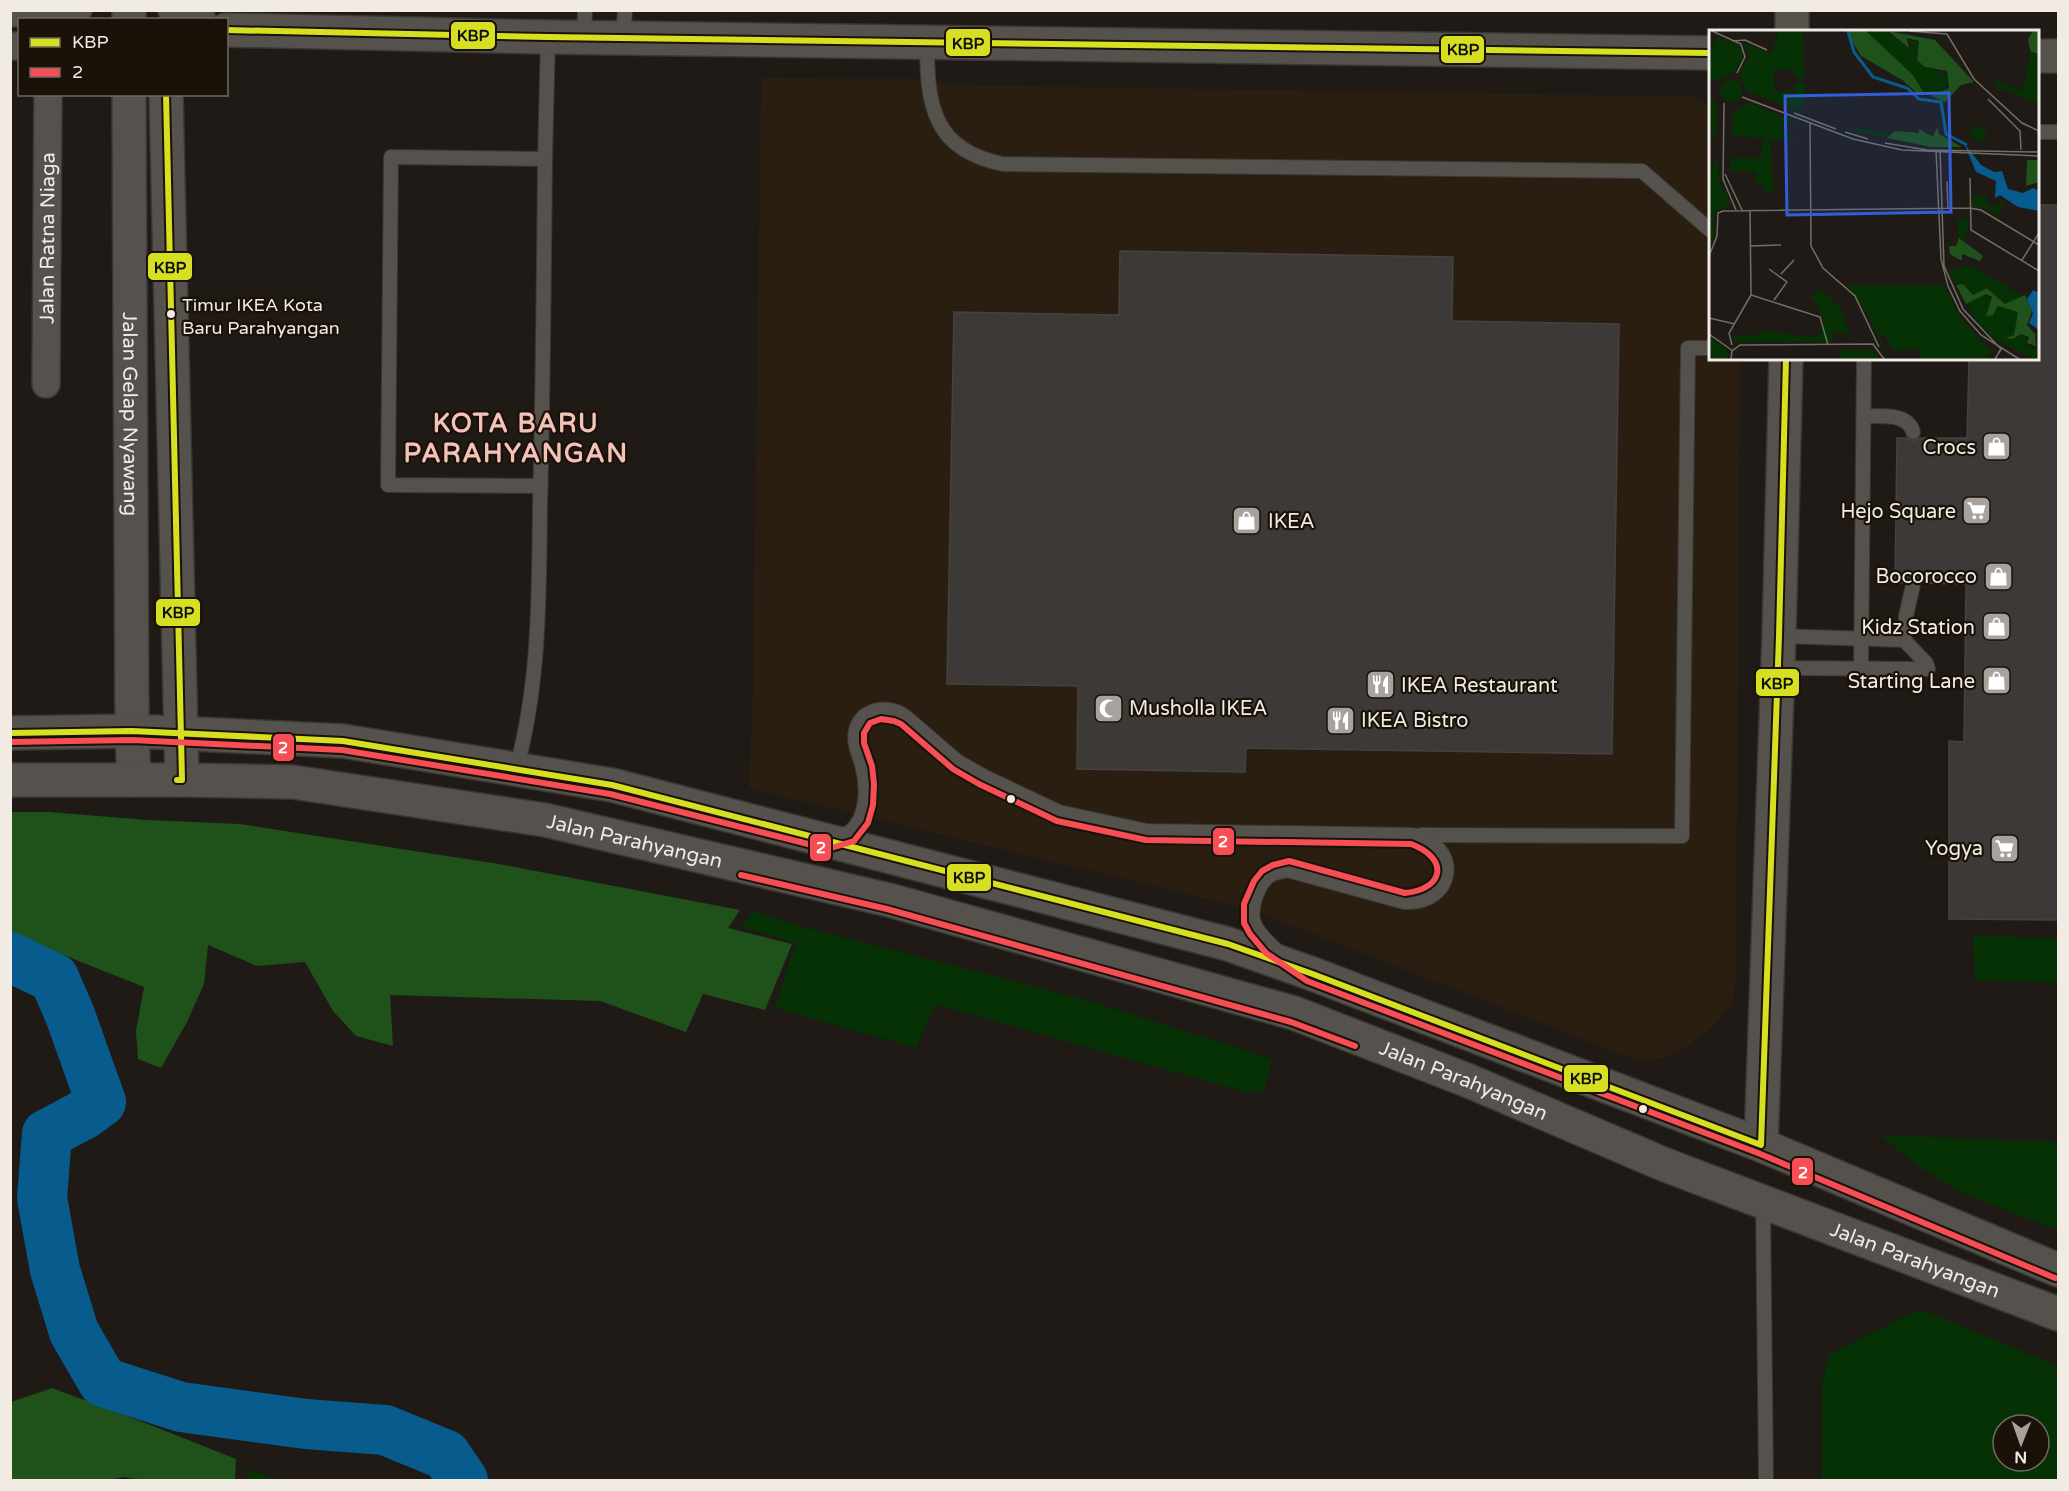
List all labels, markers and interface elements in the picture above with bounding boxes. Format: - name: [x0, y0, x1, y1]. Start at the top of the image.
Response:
- legend: [18, 18, 228, 96]
- line badge: KBP: [450, 21, 496, 50]
- text: KBP: [457, 26, 490, 46]
- line badge: KBP: [945, 28, 991, 57]
- inset map: [1709, 30, 2039, 360]
- text: KBP: [72, 31, 109, 53]
- text: KBP: [952, 34, 985, 54]
- line badge: KBP: [1440, 35, 1485, 64]
- text: KBP: [1447, 40, 1480, 60]
- text: 2: [72, 61, 83, 83]
- street label: Jalan Ratna Niaga: [35, 152, 61, 324]
- line badge: KBP: [147, 252, 193, 281]
- text: KBP: [154, 258, 187, 278]
- place label: Timur IKEA Kota Baru Parahyangan: [182, 294, 340, 339]
- marker: Timur IKEA Kota Baru Parahyangan: [165, 308, 177, 320]
- street label: Jalan Gelap Nyawang: [117, 312, 142, 516]
- district label: KOTA BARU PARAHYANGAN: [403, 408, 629, 469]
- shop icon: Crocs: [1981, 431, 2013, 463]
- place label: Crocs: [1922, 436, 1976, 460]
- supermarket icon: Hejo Square: [1961, 495, 1993, 527]
- place label: Hejo Square: [1840, 500, 1956, 524]
- shop icon: IKEA: [1231, 505, 1263, 537]
- place label: IKEA: [1268, 510, 1315, 534]
- shop icon: Bocorocco: [1982, 560, 2014, 592]
- place label: Bocorocco: [1876, 565, 1977, 589]
- line badge: KBP: [155, 598, 201, 627]
- text: KBP: [162, 603, 195, 623]
- shop icon: Kidz Station: [1980, 611, 2012, 643]
- place label: Kidz Station: [1861, 616, 1975, 640]
- shop icon: Starting Lane: [1980, 665, 2012, 697]
- line badge: KBP: [1755, 668, 1800, 697]
- restaurant icon: IKEA Restaurant: [1364, 669, 1396, 701]
- place label: Starting Lane: [1848, 670, 1975, 694]
- place label: IKEA Restaurant: [1401, 674, 1558, 698]
- text: KBP: [1761, 674, 1794, 694]
- mosque icon: Musholla IKEA: [1092, 692, 1124, 724]
- place label: Musholla IKEA: [1129, 697, 1267, 721]
- restaurant icon: IKEA Bistro: [1324, 704, 1356, 736]
- place label: IKEA Bistro: [1361, 709, 1468, 733]
- line badge: 2: [272, 733, 295, 762]
- text: 2: [278, 738, 288, 758]
- unlabelled marker: [1005, 793, 1017, 805]
- street label: Jalan Parahyangan: [544, 810, 725, 874]
- line badge: 2: [1212, 827, 1235, 856]
- text: 2: [1218, 832, 1228, 852]
- supermarket icon: Yogya: [1988, 832, 2020, 864]
- line badge: 2: [809, 833, 832, 862]
- place label: Yogya: [1925, 837, 1983, 861]
- text: 2: [816, 838, 826, 858]
- line badge: KBP: [946, 863, 992, 892]
- text: KBP: [953, 868, 986, 888]
- street label: Jalan Parahyangan: [1376, 1036, 1551, 1126]
- line badge: KBP: [1563, 1064, 1609, 1093]
- text: KBP: [1570, 1069, 1603, 1089]
- unlabelled marker: [1637, 1103, 1649, 1115]
- line badge: 2: [1791, 1157, 1814, 1186]
- text: 2: [1798, 1163, 1808, 1183]
- street label: Jalan Parahyangan: [1827, 1218, 2003, 1304]
- north arrow: [1991, 1413, 2051, 1473]
- text: N: [2014, 1447, 2027, 1467]

